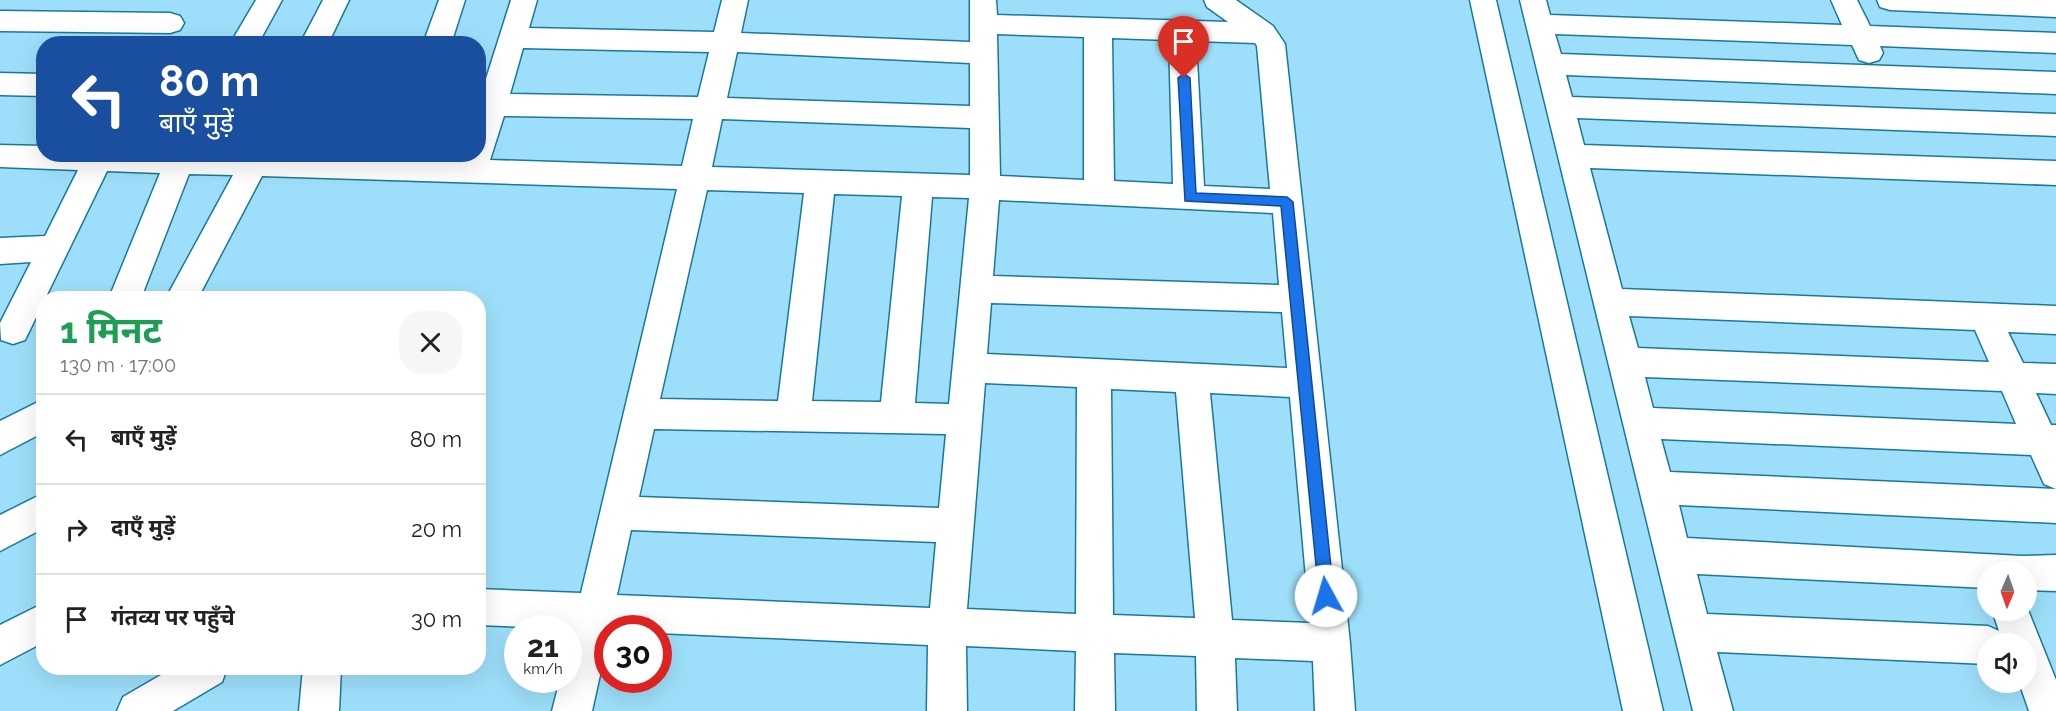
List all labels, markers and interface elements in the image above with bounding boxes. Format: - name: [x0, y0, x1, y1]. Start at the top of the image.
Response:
- pin: [1158, 16, 1209, 78]
- icon: arrive: [1167, 25, 1200, 58]
- text: 80 m: [159, 57, 259, 106]
- icon: left: [60, 60, 138, 138]
- text: बाएँ मुड़ें: [159, 107, 234, 138]
- text: 1 मिनट: [60, 309, 162, 351]
- button: close: [399, 311, 462, 374]
- text: 130 m · 17:00: [60, 353, 176, 377]
- icon: left: [60, 423, 93, 456]
- text: बाएँ मुड़ें: [111, 424, 177, 450]
- text: 80 m: [410, 426, 462, 452]
- icon: right: [60, 513, 93, 546]
- text: दाएँ मुड़ें: [111, 514, 175, 540]
- text: 20 m: [411, 516, 462, 542]
- north arrow: [1977, 561, 2037, 621]
- map controls: [1977, 561, 2037, 693]
- position arrow: [1294, 564, 1358, 628]
- icon: arrive: [60, 603, 93, 636]
- text: गंतव्य पर पहुँचे: [111, 604, 235, 630]
- text: 30 m: [411, 606, 462, 632]
- speed limit sign: 30: [594, 615, 672, 693]
- text: 21: [527, 629, 559, 664]
- button: sound: [1977, 633, 2037, 693]
- text: km/h: [523, 660, 563, 678]

